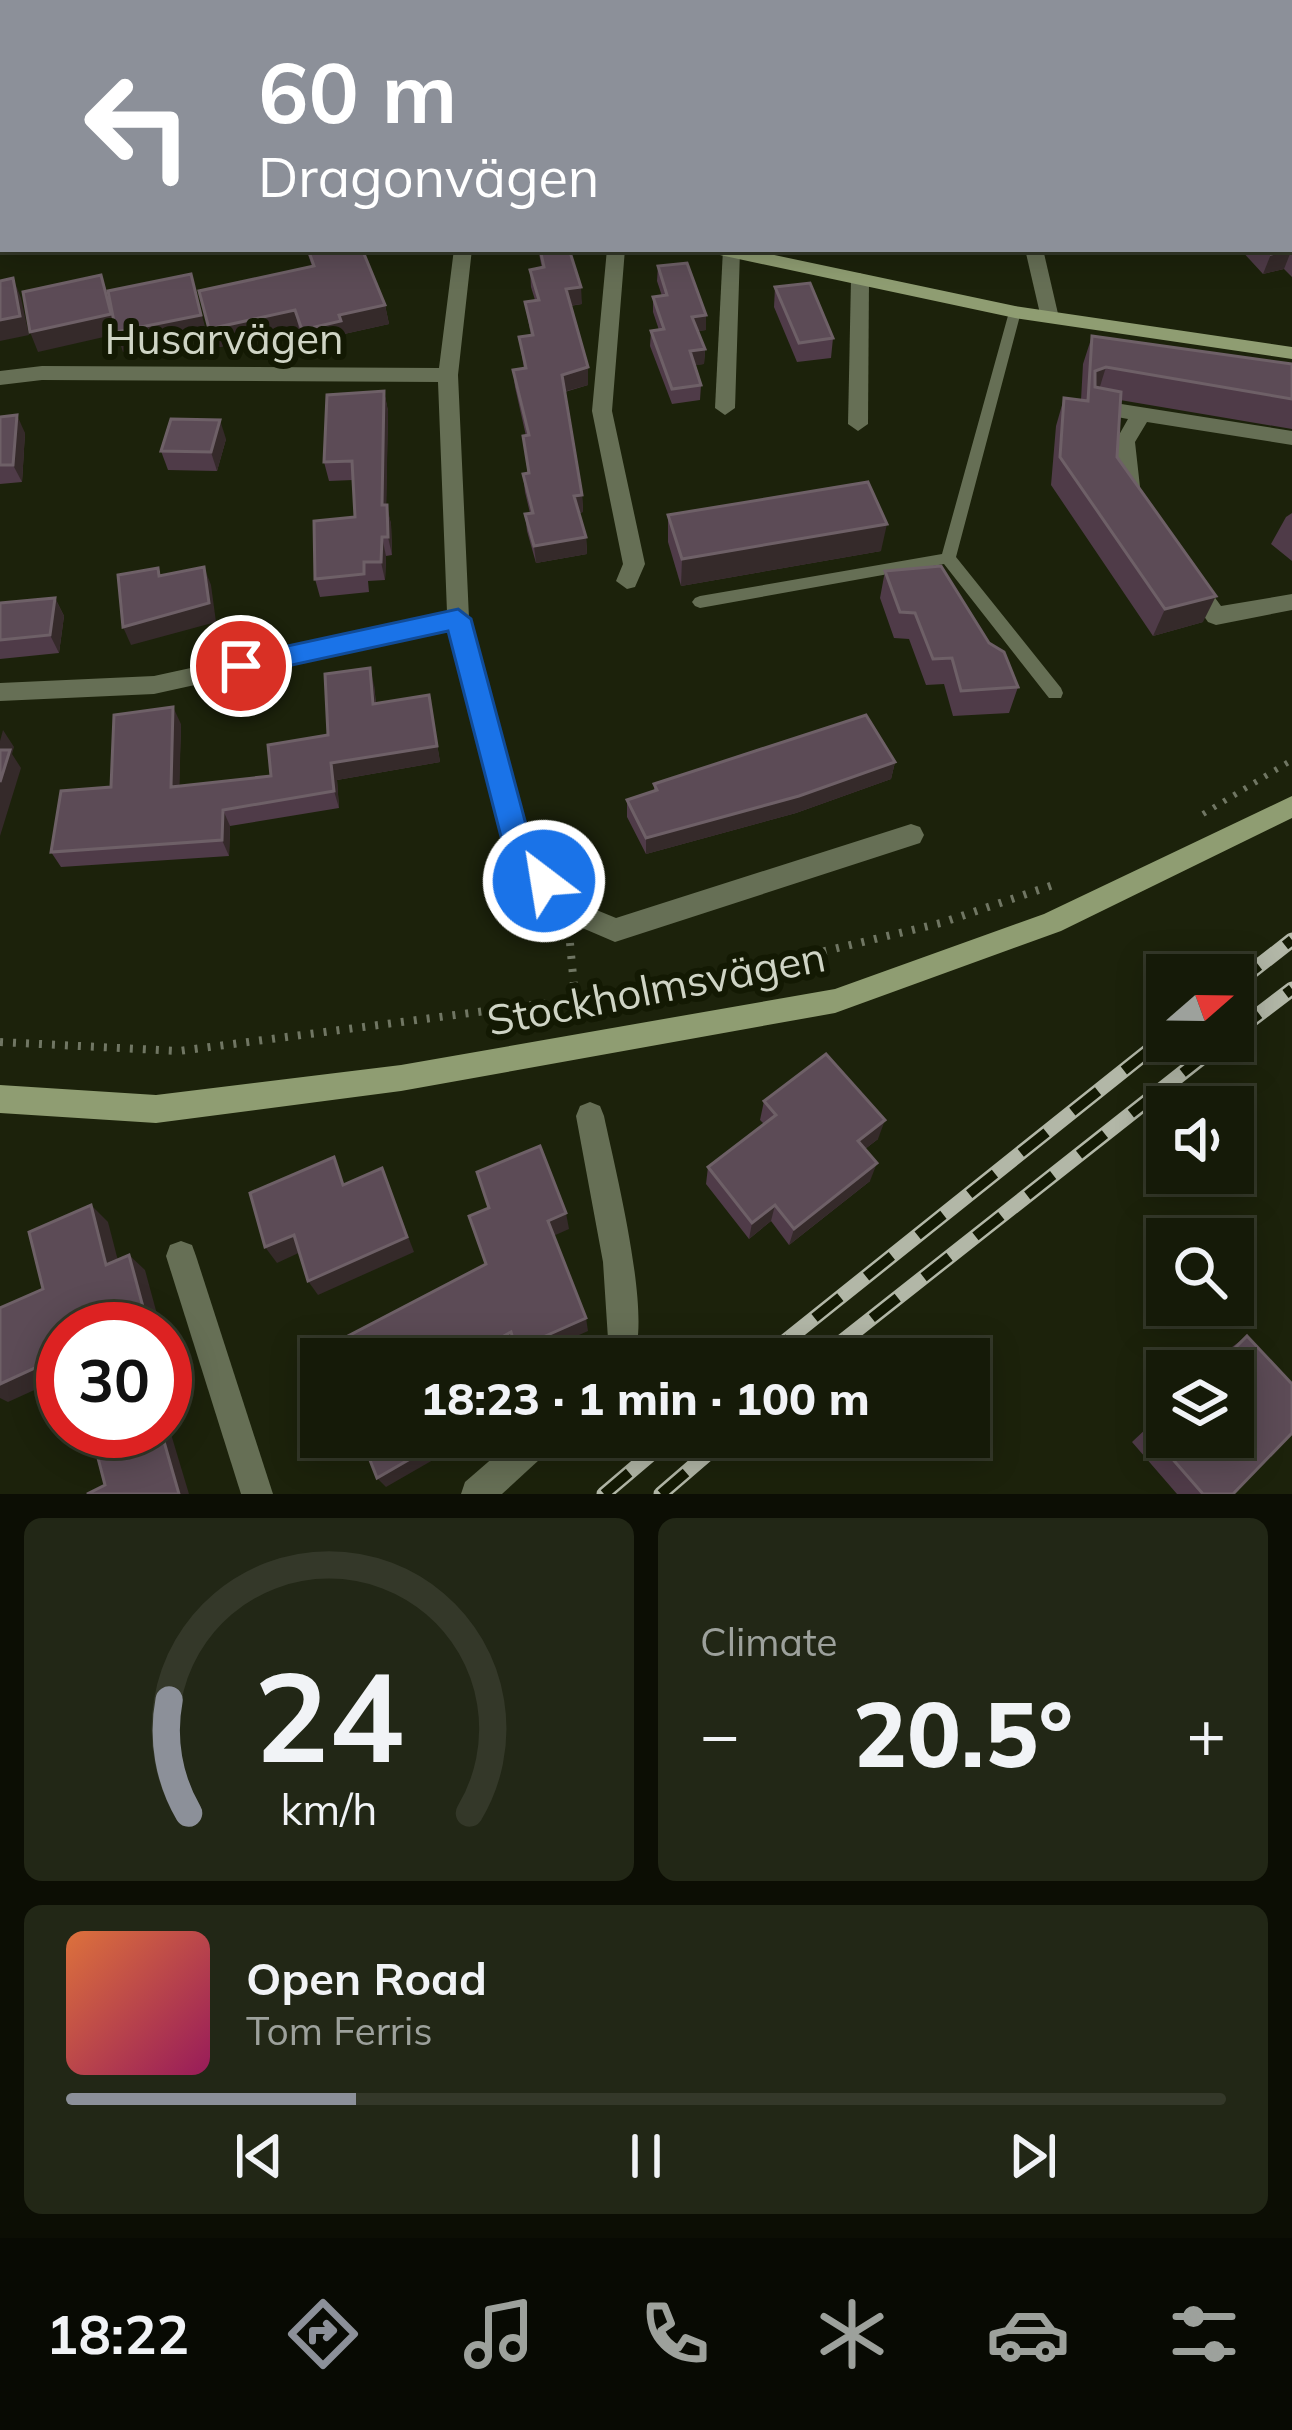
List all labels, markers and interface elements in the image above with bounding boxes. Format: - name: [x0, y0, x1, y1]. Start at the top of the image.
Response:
- text: 60 m: [258, 39, 457, 144]
- icon: left: [60, 48, 216, 204]
- text: Dragonvägen: [258, 143, 600, 211]
- street label: Husarvägen: [104, 312, 344, 365]
- pin: [190, 615, 292, 717]
- icon: arrive: [208, 633, 274, 699]
- position arrow: [481, 818, 607, 944]
- street label: Stockholmsvägen: [483, 929, 829, 1047]
- north arrow: [1146, 954, 1254, 1062]
- map controls: [1146, 954, 1254, 1458]
- button: sound: [1146, 1086, 1254, 1194]
- button: search: [1146, 1218, 1254, 1326]
- speed limit sign: 30: [36, 1302, 192, 1458]
- button: layers: [1146, 1350, 1254, 1458]
- text: 18:23 · 1 min · 100 m: [420, 1370, 870, 1426]
- text: Climate: [700, 1617, 838, 1666]
- text: 24: [254, 1637, 404, 1793]
- text: 20.5°: [853, 1677, 1073, 1790]
- text: −: [700, 1692, 740, 1775]
- text: +: [1186, 1692, 1226, 1775]
- text: km/h: [280, 1781, 378, 1835]
- text: Open Road: [246, 1950, 487, 2006]
- text: Tom Ferris: [246, 2006, 433, 2055]
- icon: previous: [226, 2123, 292, 2189]
- icon: pause: [613, 2123, 679, 2189]
- icon: next: [1000, 2123, 1066, 2189]
- icon: directions: [281, 2292, 365, 2376]
- icon: music: [457, 2292, 541, 2376]
- icon: phone: [633, 2292, 717, 2376]
- icon: climate: [810, 2292, 894, 2376]
- icon: car: [986, 2292, 1070, 2376]
- icon: filters: [1162, 2292, 1246, 2376]
- text: 18:22: [46, 2300, 189, 2368]

